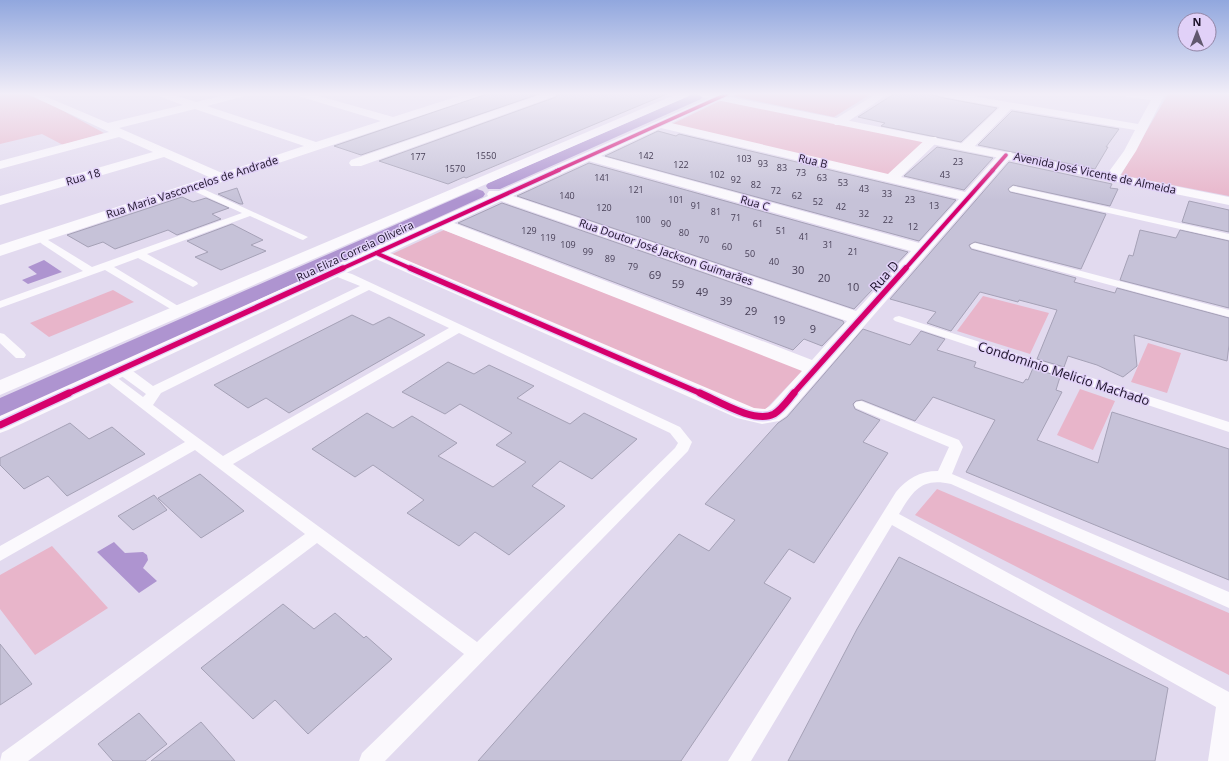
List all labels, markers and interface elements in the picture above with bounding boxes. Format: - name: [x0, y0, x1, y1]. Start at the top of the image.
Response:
- north arrow: [1177, 12, 1217, 52]
- text: N: [1193, 14, 1201, 29]
- street label: Avenida José Vicente de Almeida: [1013, 148, 1178, 197]
- house number: 1550: [476, 149, 496, 162]
- house number: 142: [638, 149, 654, 162]
- house number: 177: [410, 150, 426, 163]
- street label: Rua B: [797, 150, 829, 171]
- street label: Rua Maria Vasconcelos de Andrade: [104, 152, 280, 221]
- house number: 103: [736, 152, 752, 165]
- house number: 23: [953, 155, 963, 168]
- house number: 93: [758, 157, 768, 170]
- house number: 122: [673, 158, 689, 171]
- house number: 83: [777, 161, 787, 174]
- house number: 1570: [445, 162, 465, 175]
- street label: Rua 18: [64, 164, 102, 189]
- house number: 73: [796, 166, 806, 179]
- house number: 102: [709, 168, 725, 181]
- house number: 43: [940, 168, 950, 181]
- house number: 141: [594, 171, 610, 184]
- house number: 63: [817, 171, 827, 184]
- house number: 92: [731, 173, 741, 186]
- house number: 53: [838, 176, 848, 189]
- house number: 82: [751, 178, 761, 191]
- house number: 43: [859, 182, 869, 195]
- house number: 121: [628, 183, 644, 196]
- house number: 72: [771, 184, 781, 197]
- house number: 33: [882, 187, 892, 200]
- house number: 140: [559, 189, 575, 202]
- house number: 62: [792, 189, 802, 202]
- street label: Rua C: [739, 191, 771, 214]
- house number: 101: [668, 193, 684, 206]
- house number: 23: [905, 193, 915, 206]
- house number: 52: [813, 195, 823, 208]
- house number: 91: [691, 199, 701, 212]
- house number: 13: [929, 199, 939, 212]
- house number: 42: [836, 200, 846, 213]
- house number: 120: [596, 201, 612, 214]
- house number: 81: [711, 205, 721, 218]
- house number: 32: [859, 207, 869, 220]
- house number: 71: [731, 211, 741, 224]
- house number: 100: [635, 213, 651, 226]
- house number: 22: [883, 213, 893, 226]
- street label: Rua Doutor José Jackson Guimarães: [577, 215, 755, 288]
- street label: Rua Eliza Correia Oliveira: [294, 217, 416, 284]
- house number: 90: [661, 217, 671, 230]
- house number: 61: [753, 217, 763, 230]
- house number: 12: [908, 220, 918, 233]
- house number: 129: [521, 224, 537, 237]
- house number: 51: [776, 224, 786, 237]
- house number: 80: [679, 226, 689, 239]
- house number: 41: [799, 230, 809, 243]
- house number: 119: [540, 231, 556, 244]
- house number: 70: [699, 233, 709, 246]
- house number: 109: [560, 238, 576, 251]
- house number: 31: [823, 238, 833, 251]
- house number: 60: [722, 240, 732, 253]
- house number: 99: [583, 245, 593, 258]
- house number: 21: [848, 245, 858, 258]
- house number: 50: [745, 247, 755, 260]
- house number: 89: [605, 252, 615, 265]
- house number: 40: [769, 255, 779, 268]
- street label: Rua D: [865, 257, 903, 295]
- house number: 79: [628, 260, 638, 273]
- house number: 30: [792, 262, 804, 277]
- house number: 69: [649, 267, 661, 282]
- house number: 20: [818, 270, 830, 285]
- house number: 59: [672, 276, 684, 291]
- house number: 10: [847, 279, 859, 294]
- house number: 49: [696, 284, 708, 299]
- house number: 39: [720, 293, 732, 308]
- house number: 29: [745, 303, 757, 318]
- house number: 19: [773, 312, 785, 327]
- house number: 9: [810, 321, 816, 336]
- street label: Condominio Melicio Machado: [976, 337, 1152, 409]

